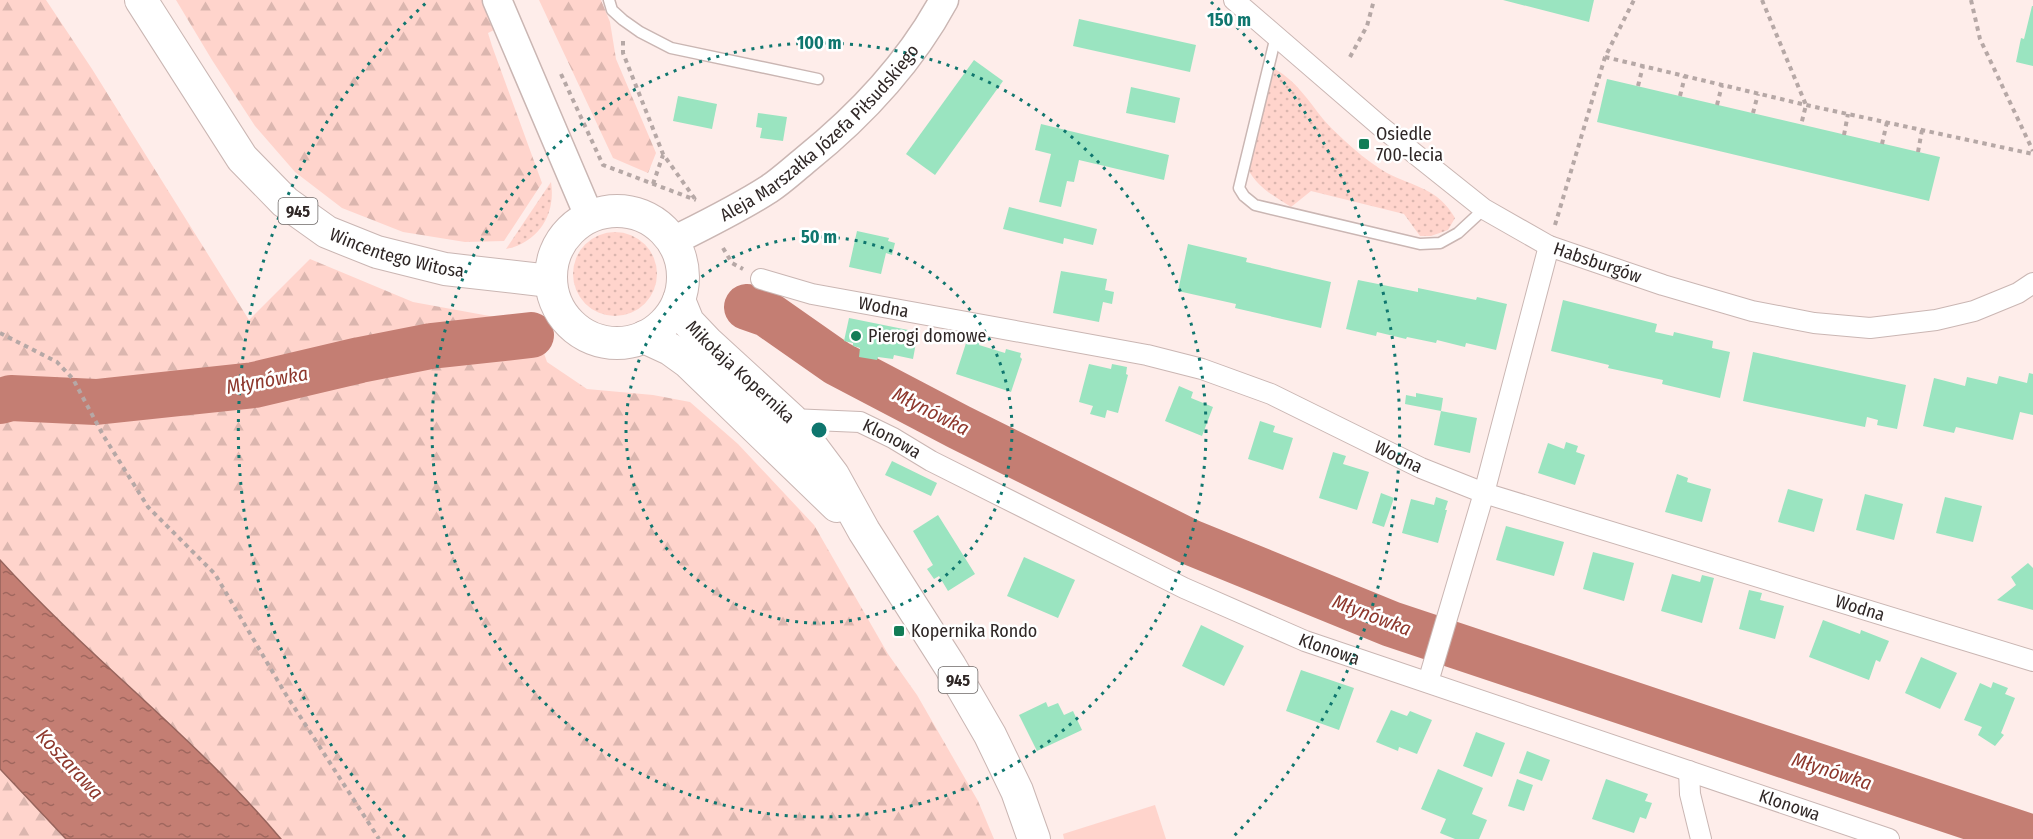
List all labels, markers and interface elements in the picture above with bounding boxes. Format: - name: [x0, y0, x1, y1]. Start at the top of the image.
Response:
- text: 150 m: [1207, 9, 1251, 31]
- text: 100 m: [797, 32, 841, 54]
- street label: Aleja Marszałka Józefa Piłsudskiego: [716, 40, 924, 226]
- place label: Osiedle 700-lecia: [1376, 123, 1443, 166]
- marker: Osiedle 700-lecia: [1357, 137, 1371, 151]
- road number: 945: [278, 198, 318, 224]
- street label: Wincentego Witosa: [326, 223, 465, 282]
- text: 50 m: [801, 226, 837, 248]
- street label: Habsburgów: [1551, 237, 1645, 288]
- street label: Wodna: [857, 292, 911, 322]
- street label: Mikołaja Kopernika: [681, 316, 799, 428]
- place label: Pierogi domowe: [868, 325, 987, 347]
- marker: Pierogi domowe: [849, 329, 863, 343]
- water label: Młynówka: [224, 361, 310, 399]
- water label: Młynówka: [889, 382, 973, 440]
- street label: Klonowa: [859, 414, 925, 463]
- centre of rings: [809, 420, 829, 440]
- street label: Wodna: [1371, 436, 1426, 478]
- water label: Młynówka: [1329, 589, 1415, 641]
- street label: Wodna: [1832, 590, 1888, 626]
- place label: Kopernika Rondo: [911, 620, 1037, 642]
- marker: Kopernika Rondo: [892, 624, 906, 638]
- street label: Klonowa: [1295, 629, 1363, 670]
- road number: 945: [938, 667, 978, 693]
- water label: Koszarawa: [31, 724, 109, 804]
- water label: Młynówka: [1789, 747, 1875, 795]
- street label: Klonowa: [1756, 785, 1823, 826]

